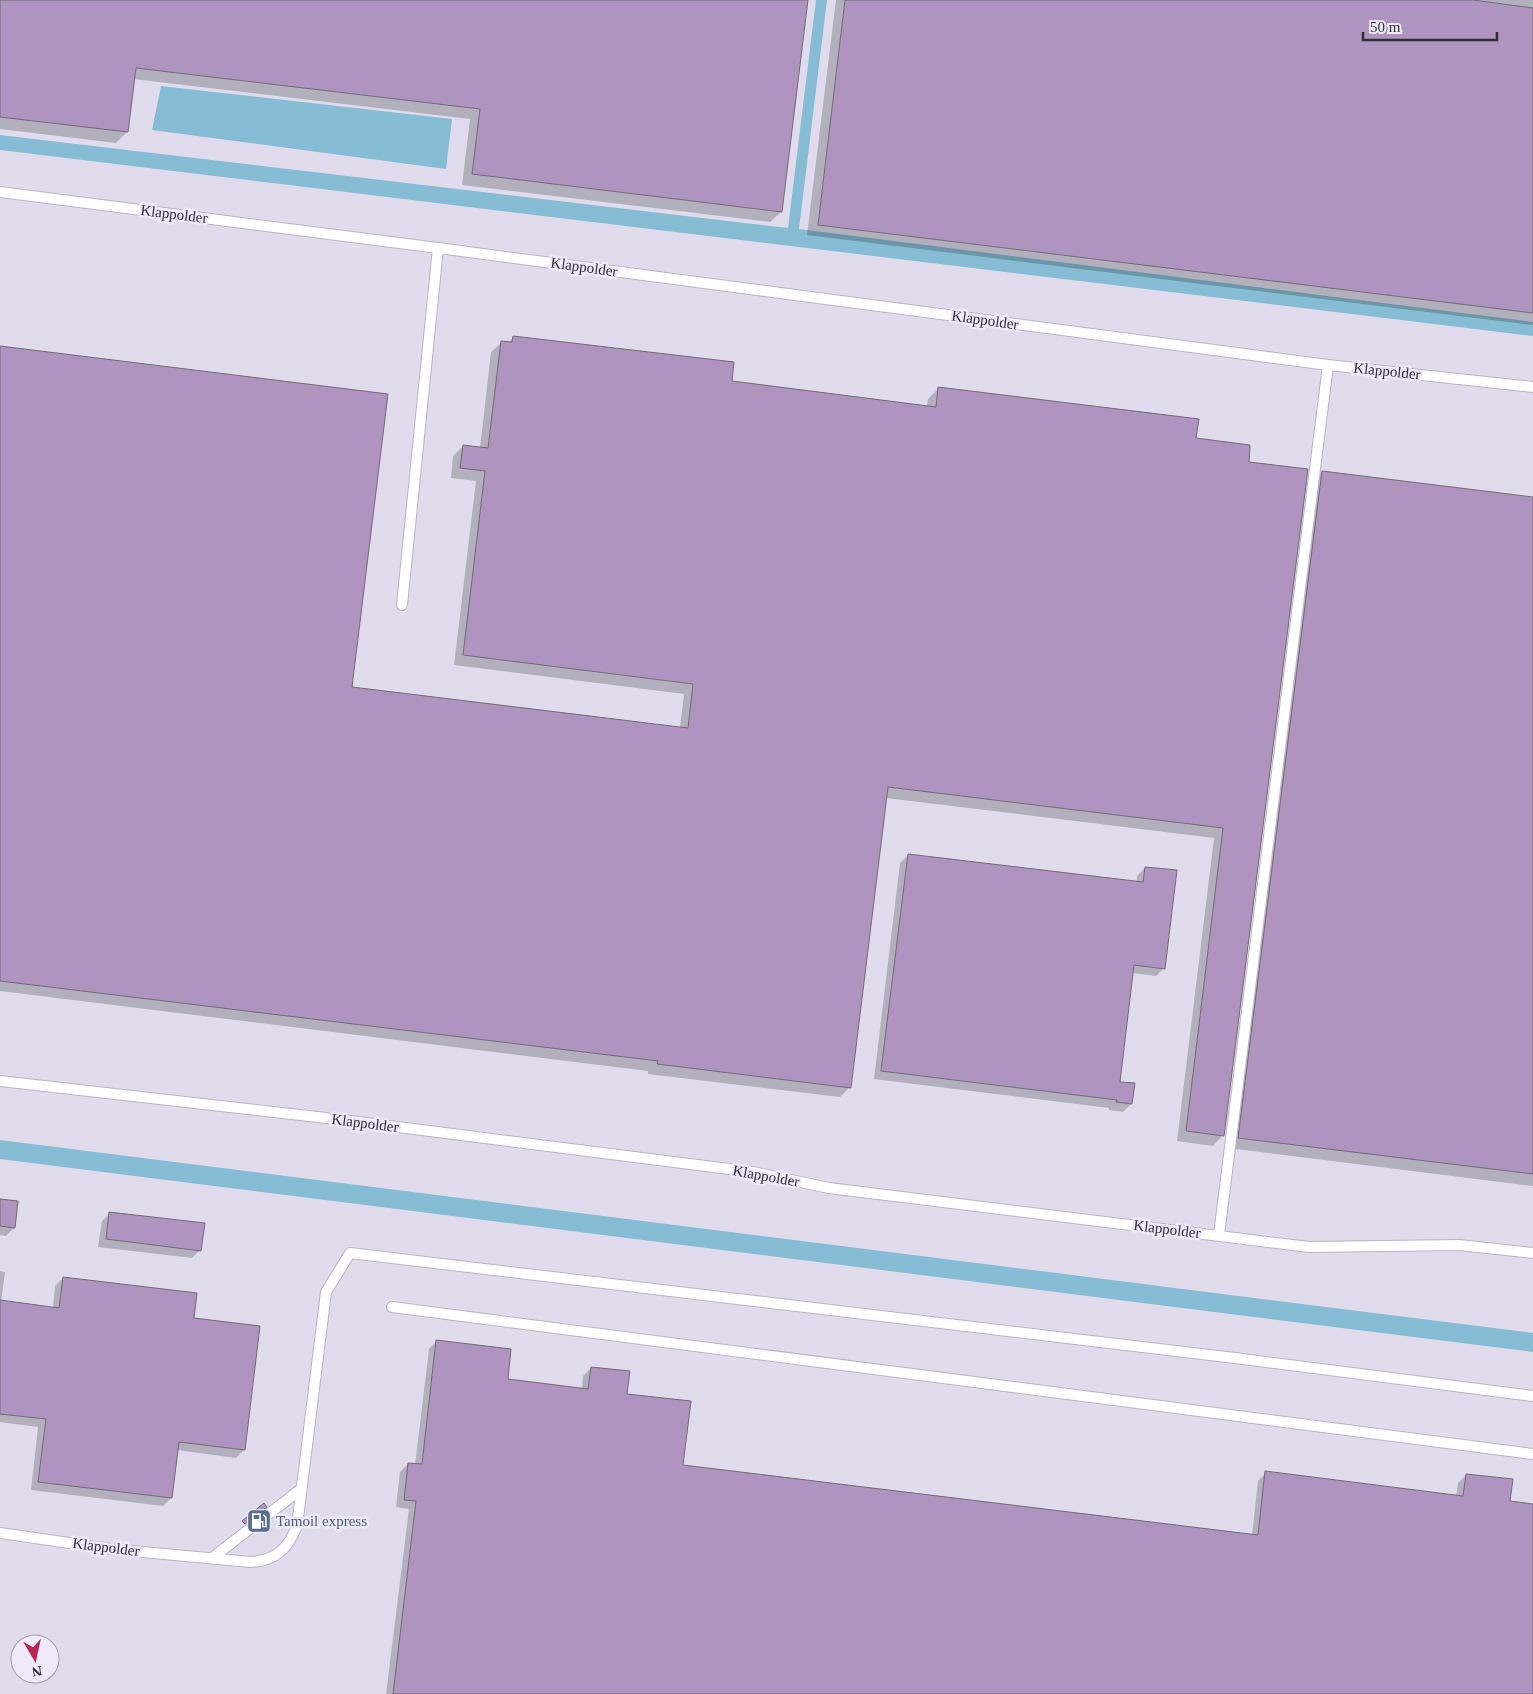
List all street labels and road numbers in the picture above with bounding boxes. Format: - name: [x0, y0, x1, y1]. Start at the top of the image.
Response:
- street label: Klappolder: [140, 202, 208, 226]
- street label: Klappolder: [549, 254, 619, 280]
- street label: Klappolder: [950, 307, 1020, 333]
- street label: Klappolder: [1353, 360, 1421, 382]
- street label: Klappolder: [331, 1111, 399, 1135]
- street label: Klappolder: [731, 1162, 801, 1190]
- street label: Klappolder: [1133, 1217, 1201, 1241]
- street label: Klappolder: [72, 1535, 140, 1559]

